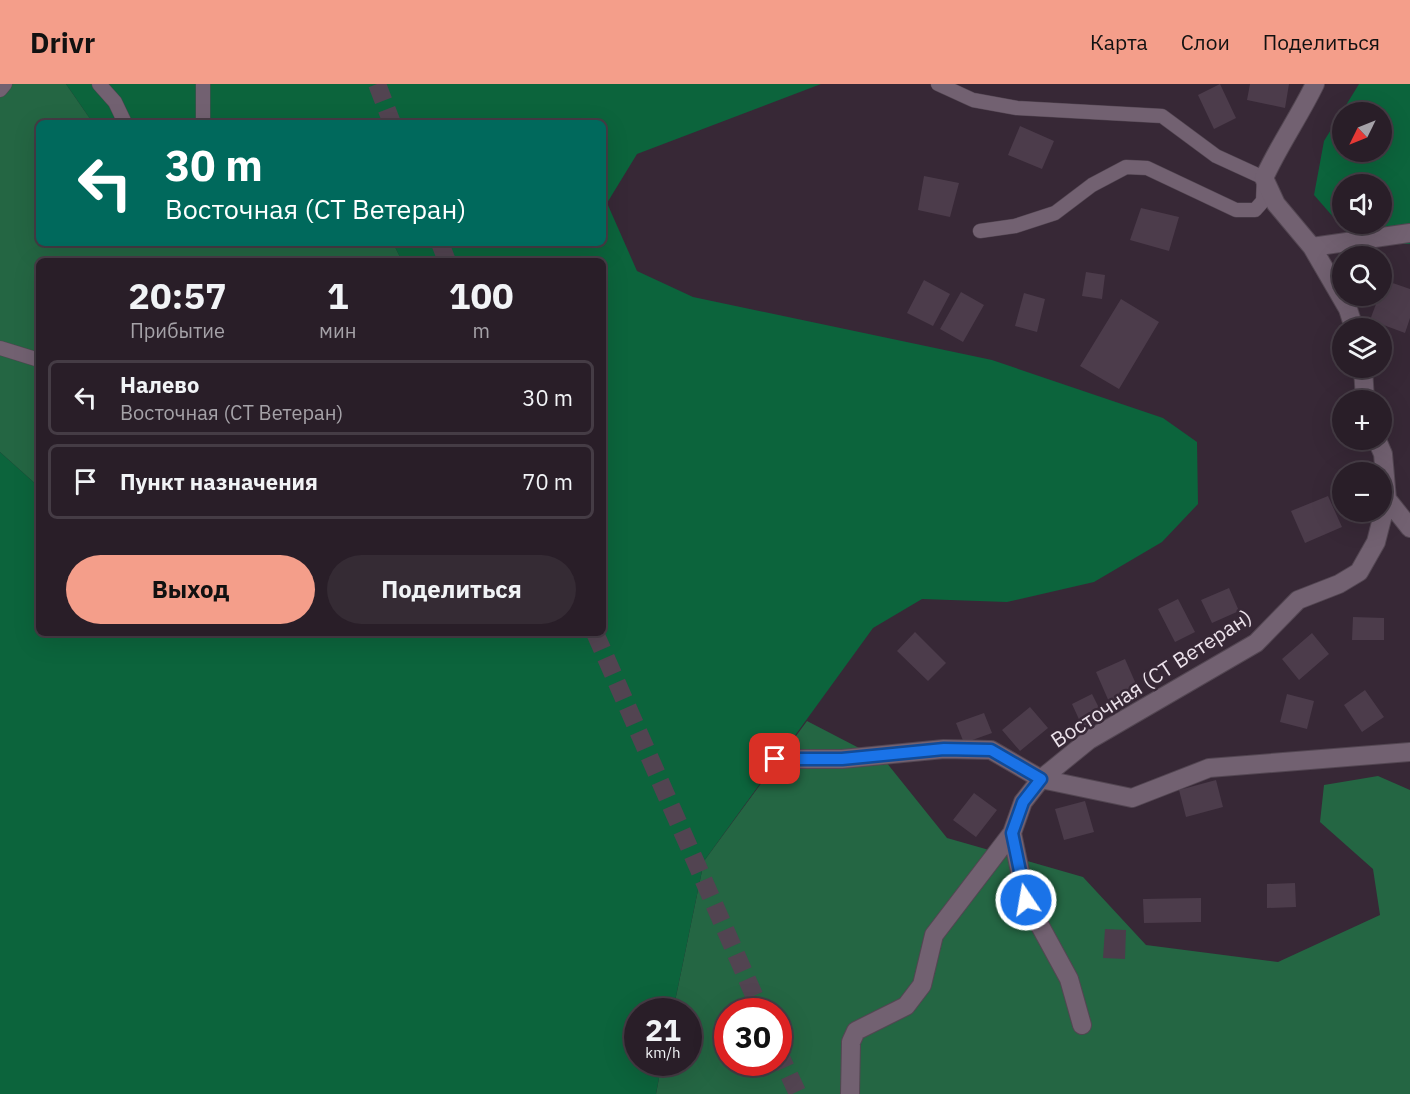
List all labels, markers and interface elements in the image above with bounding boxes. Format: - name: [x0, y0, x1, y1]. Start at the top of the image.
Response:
- text: Drivr: [30, 24, 95, 61]
- text: Карта: [1090, 28, 1148, 56]
- text: Слои: [1181, 28, 1230, 56]
- text: Поделиться: [1263, 28, 1380, 56]
- north arrow: [1332, 102, 1392, 162]
- map controls: [1332, 102, 1392, 522]
- text: 30 m: [165, 138, 263, 193]
- icon: left: [66, 144, 144, 222]
- button: sound: [1332, 174, 1392, 234]
- text: Восточная (СТ Ветеран): [165, 191, 466, 226]
- button: search: [1332, 246, 1392, 306]
- text: 20:57: [128, 272, 227, 319]
- text: 1: [327, 272, 349, 319]
- text: 100: [449, 272, 514, 319]
- text: Прибытие: [130, 317, 225, 344]
- text: мин: [319, 317, 356, 344]
- text: m: [472, 317, 490, 344]
- button: layers: [1332, 318, 1392, 378]
- text: Налево: [120, 370, 199, 399]
- icon: left: [69, 381, 102, 414]
- text: 30 m: [522, 383, 573, 412]
- button: +: [1332, 390, 1392, 450]
- text: Восточная (СТ Ветеран): [120, 399, 343, 426]
- button: −: [1332, 462, 1392, 522]
- icon: arrive: [69, 465, 102, 498]
- text: Пункт назначения: [120, 467, 318, 496]
- text: 70 m: [522, 467, 573, 496]
- button: Выход: [66, 555, 315, 624]
- button: Поделиться: [327, 555, 576, 624]
- street label: Восточная (СТ Ветеран): [1045, 602, 1257, 754]
- pin: [749, 733, 800, 784]
- icon: arrive: [758, 742, 791, 775]
- position arrow: [994, 868, 1058, 932]
- speed limit sign: 30: [714, 998, 792, 1076]
- text: 21: [645, 1010, 681, 1049]
- text: km/h: [645, 1043, 681, 1062]

